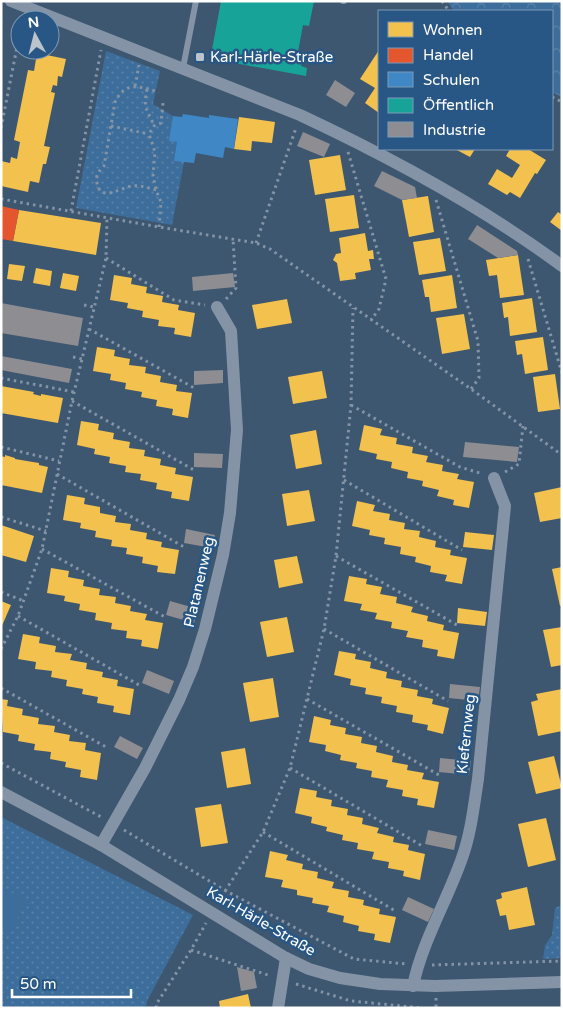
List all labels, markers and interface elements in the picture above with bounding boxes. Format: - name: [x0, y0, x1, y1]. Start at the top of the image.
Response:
- north arrow: [10, 10, 60, 60]
- legend: [378, 10, 553, 150]
- text: N: [27, 13, 40, 32]
- text: Wohnen: [423, 21, 483, 39]
- text: Handel: [423, 46, 474, 64]
- place label: Karl-Härle-Straße: [210, 48, 333, 66]
- marker: Karl-Härle-Straße: [194, 51, 206, 63]
- text: Schulen: [423, 71, 480, 89]
- text: Öffentlich: [423, 96, 494, 114]
- text: Industrie: [423, 121, 486, 139]
- street label: Platanenweg: [180, 535, 218, 629]
- street label: Kiefernweg: [453, 693, 479, 775]
- street label: Karl-Härle-Straße: [203, 882, 319, 960]
- scale bar: [12, 966, 131, 998]
- text: 50 m: [20, 975, 57, 993]

